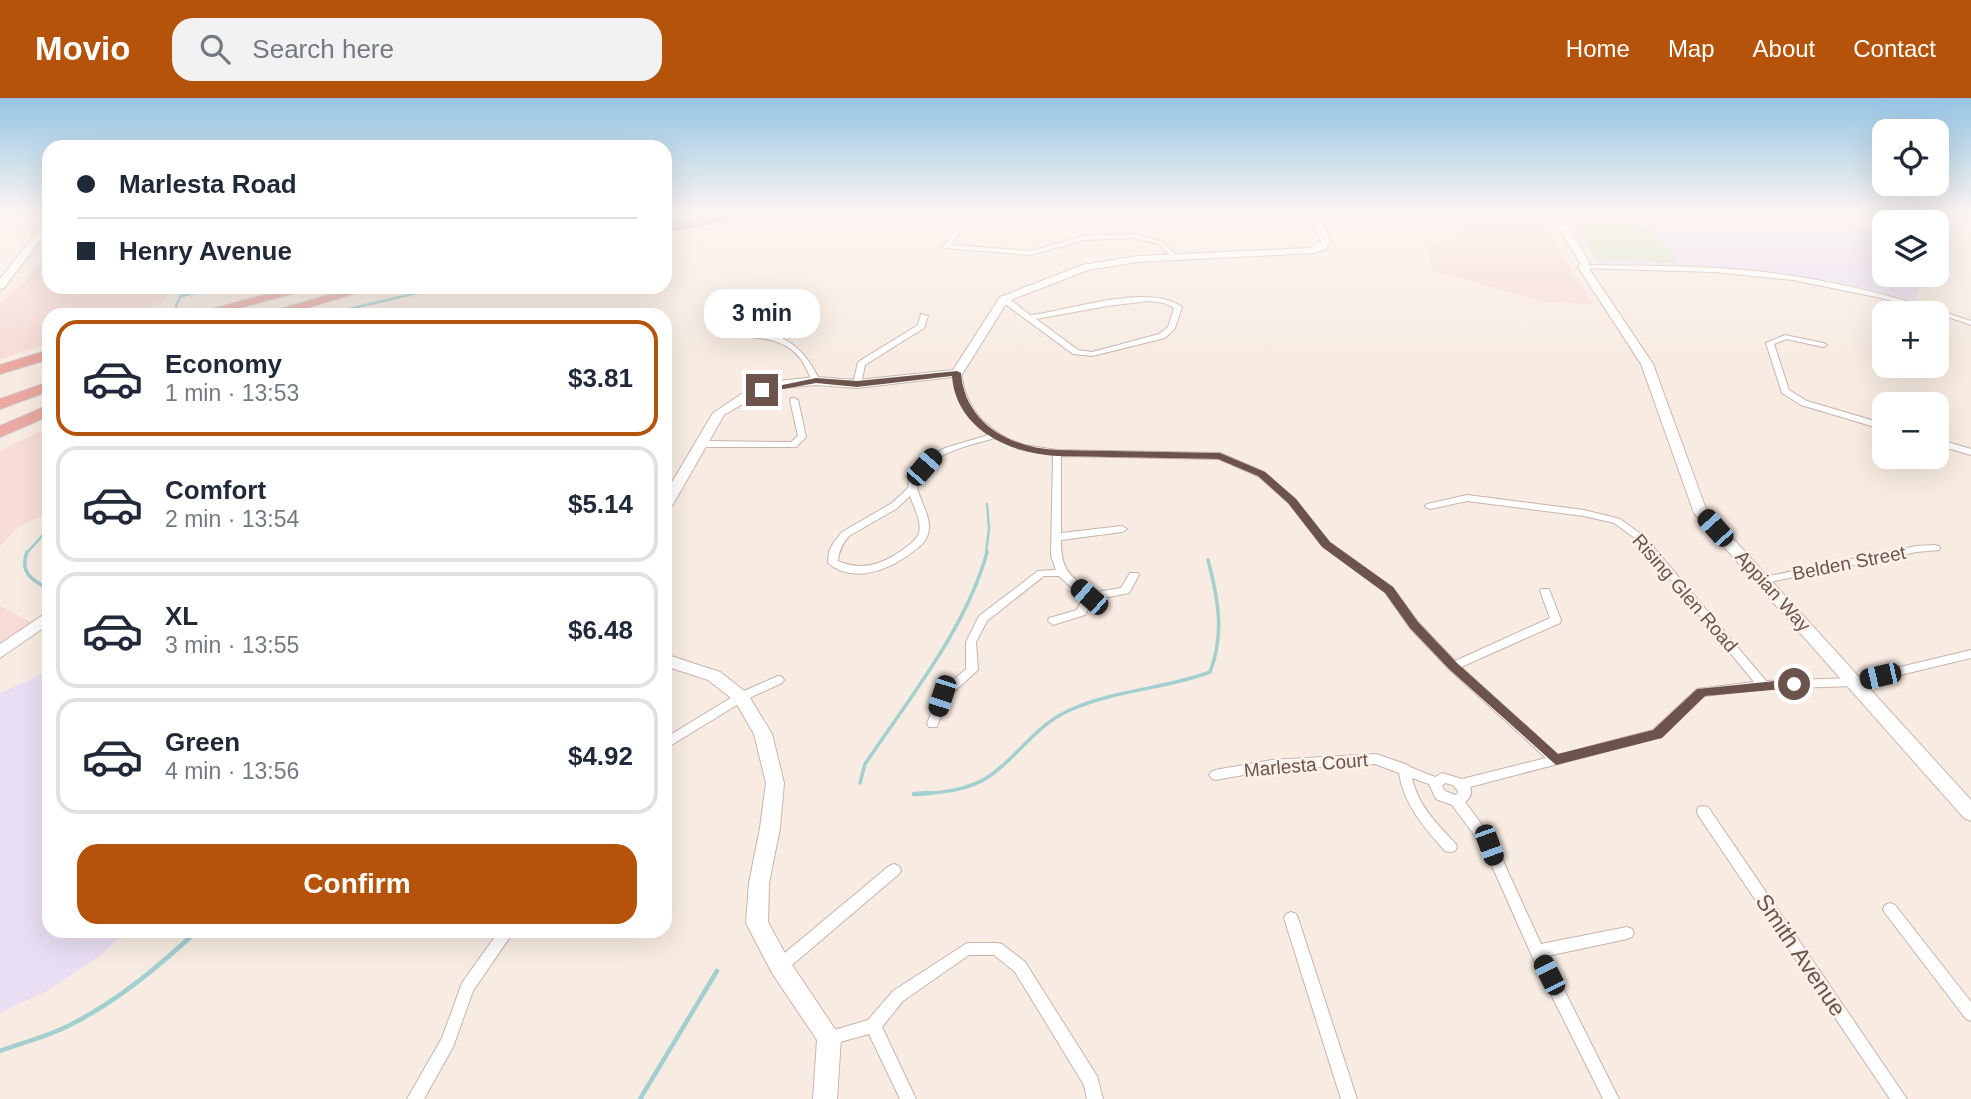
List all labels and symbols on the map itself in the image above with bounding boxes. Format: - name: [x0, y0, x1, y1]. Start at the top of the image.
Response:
- callout: 3 min: [704, 288, 820, 338]
- route end: [746, 374, 778, 406]
- car: [903, 444, 946, 490]
- car: [1694, 505, 1737, 551]
- street label: Rising Glen Road: [1628, 530, 1742, 656]
- street label: Belden Street: [1790, 542, 1908, 584]
- street label: Appian Way: [1731, 546, 1815, 636]
- car: [1067, 575, 1112, 619]
- car: [1858, 661, 1903, 691]
- route start: [1778, 668, 1810, 700]
- car: [926, 673, 959, 719]
- street label: Marlesta Court: [1243, 749, 1370, 781]
- car: [1472, 822, 1507, 868]
- street label: Smith Avenue: [1751, 889, 1851, 1021]
- car: [1531, 952, 1568, 998]

